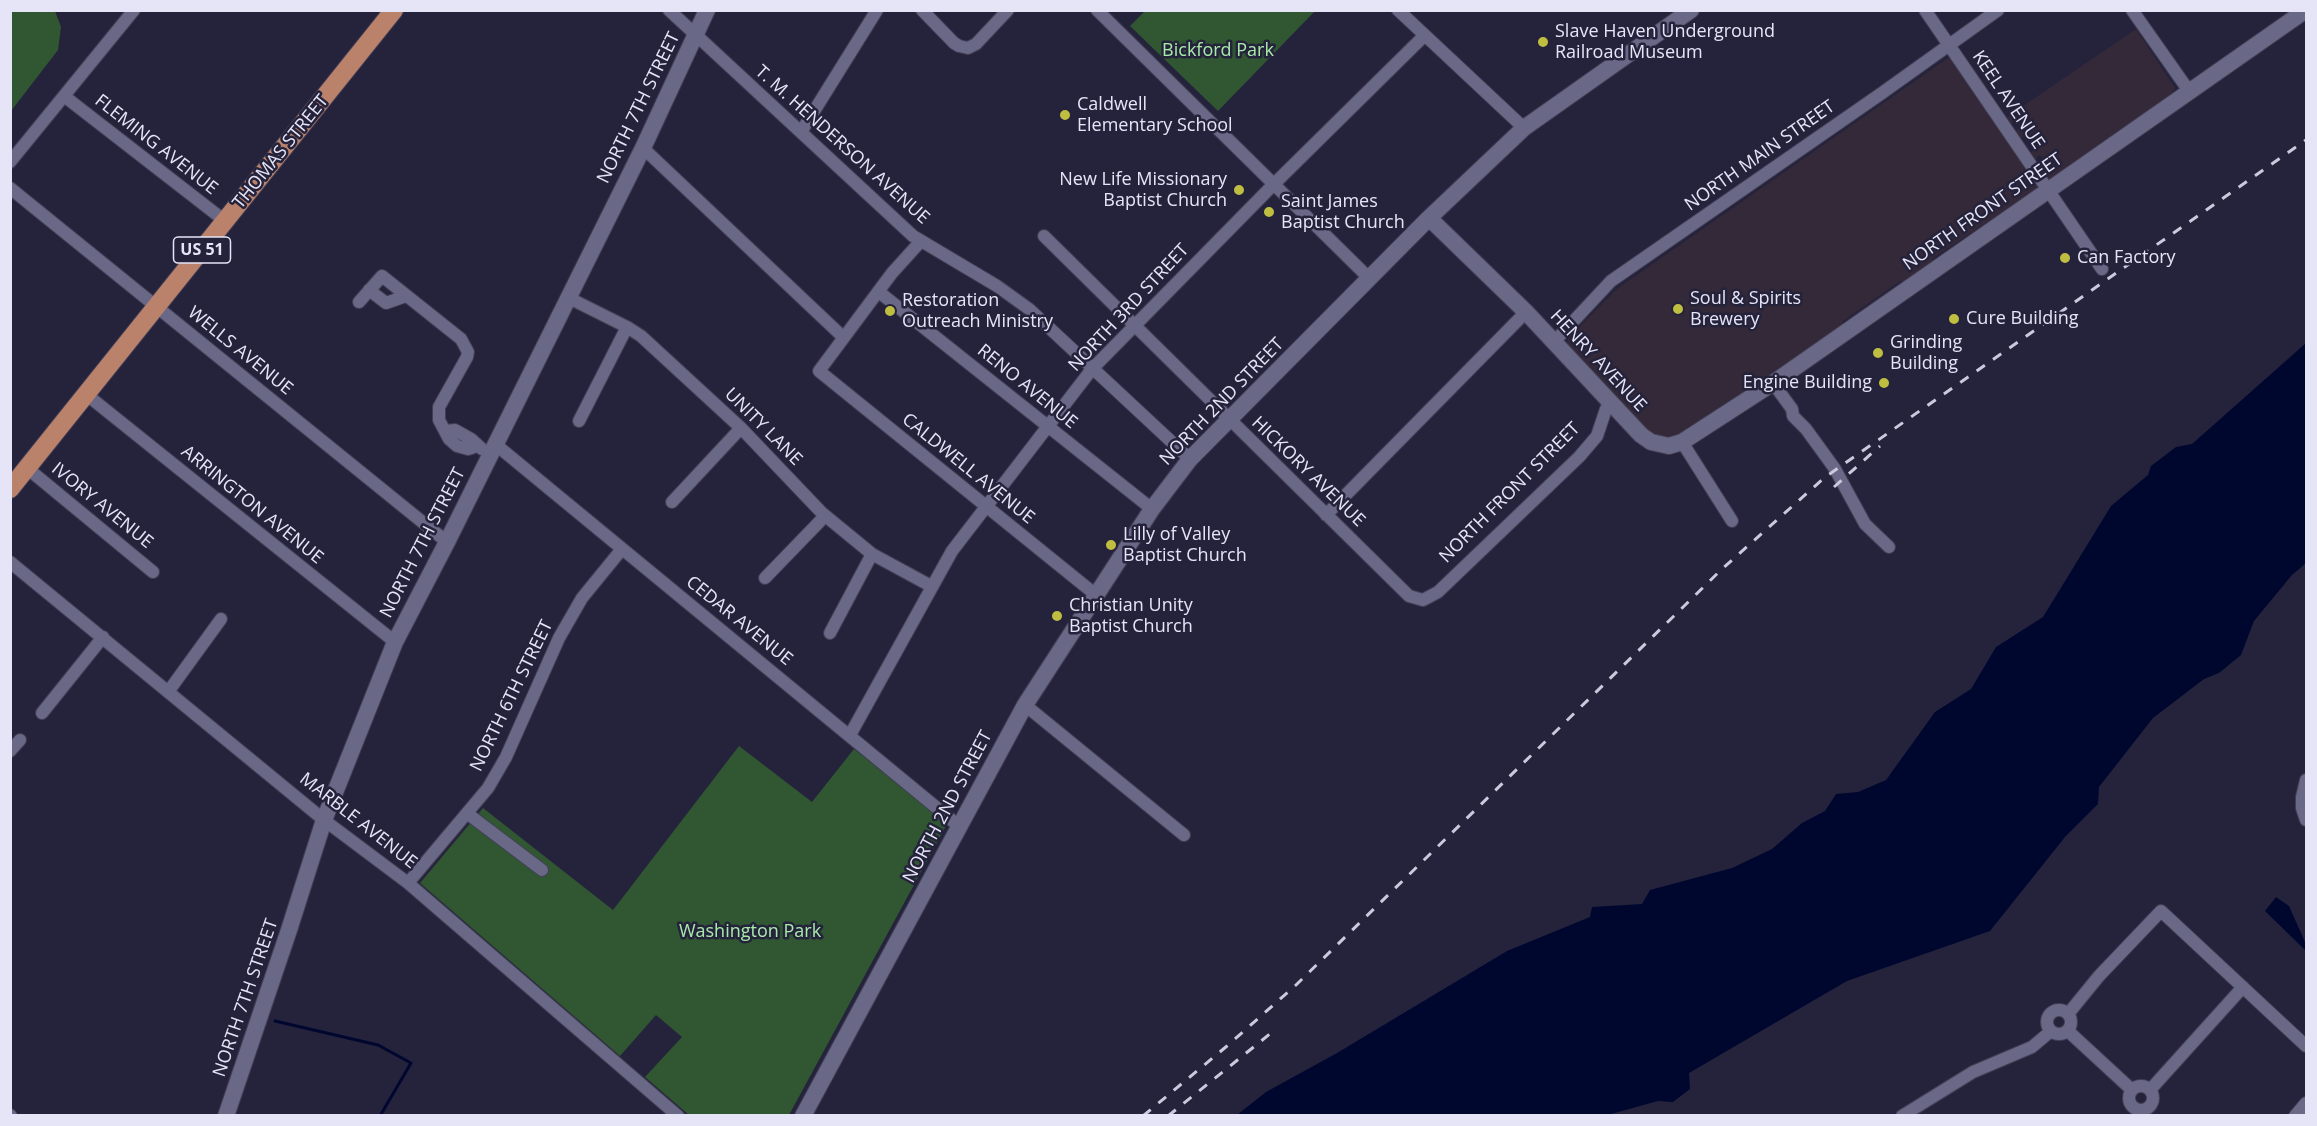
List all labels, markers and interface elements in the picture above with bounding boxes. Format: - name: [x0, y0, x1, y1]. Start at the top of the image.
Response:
- place label: Slave Haven Underground Railroad Museum: [1555, 21, 1775, 63]
- street label: NORTH 7TH STREET: [593, 29, 685, 187]
- marker: Slave Haven Underground Railroad Museum: [1536, 35, 1550, 49]
- park label: Bickford Park: [1162, 40, 1274, 62]
- street label: KEEL AVENUE: [1967, 47, 2049, 153]
- street label: T. M. HENDERSON AVENUE: [751, 61, 933, 229]
- street label: FLEMING AVENUE: [90, 90, 222, 200]
- street label: THOMAS STREET: [229, 91, 333, 213]
- place label: Caldwell Elementary School: [1077, 94, 1233, 136]
- street label: NORTH MAIN STREET: [1681, 96, 1839, 216]
- marker: Caldwell Elementary School: [1058, 108, 1072, 122]
- street label: NORTH FRONT STREET: [1899, 149, 2067, 275]
- place label: New Life Missionary Baptist Church: [1059, 169, 1227, 212]
- marker: New Life Missionary Baptist Church: [1232, 183, 1246, 197]
- place label: Saint James Baptist Church: [1281, 191, 1405, 234]
- marker: Saint James Baptist Church: [1262, 205, 1276, 219]
- road number: US 51: [174, 237, 230, 263]
- street label: NORTH 3RD STREET: [1064, 240, 1194, 376]
- place label: Can Factory: [2077, 247, 2176, 269]
- marker: Can Factory: [2058, 251, 2072, 265]
- place label: Soul & Spirits Brewery: [1690, 288, 1801, 330]
- place label: Restoration Outreach Ministry: [902, 290, 1053, 332]
- street label: WELLS AVENUE: [183, 302, 297, 400]
- marker: Soul & Spirits Brewery: [1671, 302, 1685, 316]
- marker: Restoration Outreach Ministry: [883, 304, 897, 318]
- street label: HENRY AVENUE: [1545, 306, 1651, 416]
- place label: Cure Building: [1966, 308, 2079, 330]
- marker: Cure Building: [1947, 312, 1961, 326]
- place label: Grinding Building: [1890, 332, 1962, 374]
- street label: NORTH 2ND STREET: [1156, 334, 1288, 470]
- street label: RENO AVENUE: [973, 340, 1081, 434]
- marker: Grinding Building: [1871, 346, 1885, 360]
- place label: Engine Building: [1743, 372, 1872, 394]
- marker: Engine Building: [1877, 376, 1891, 390]
- street label: UNITY LANE: [720, 384, 806, 470]
- street label: CALDWELL AVENUE: [897, 409, 1039, 529]
- street label: HICKORY AVENUE: [1247, 412, 1369, 532]
- street label: NORTH FRONT STREET: [1435, 418, 1585, 568]
- street label: ARRINGTON AVENUE: [177, 441, 327, 569]
- street label: IVORY AVENUE: [47, 458, 157, 554]
- street label: NORTH 7TH STREET: [376, 464, 470, 622]
- place label: Lilly of Valley Baptist Church: [1123, 524, 1247, 566]
- marker: Lilly of Valley Baptist Church: [1104, 538, 1118, 552]
- street label: CEDAR AVENUE: [682, 572, 796, 670]
- place label: Christian Unity Baptist Church: [1069, 595, 1193, 638]
- marker: Christian Unity Baptist Church: [1050, 609, 1064, 623]
- street label: NORTH 6TH STREET: [466, 617, 558, 775]
- street label: NORTH 2ND STREET: [899, 727, 997, 887]
- street label: MARBLE AVENUE: [295, 768, 421, 874]
- street label: NORTH 7TH STREET: [209, 916, 283, 1080]
- park label: Washington Park: [679, 921, 821, 943]

